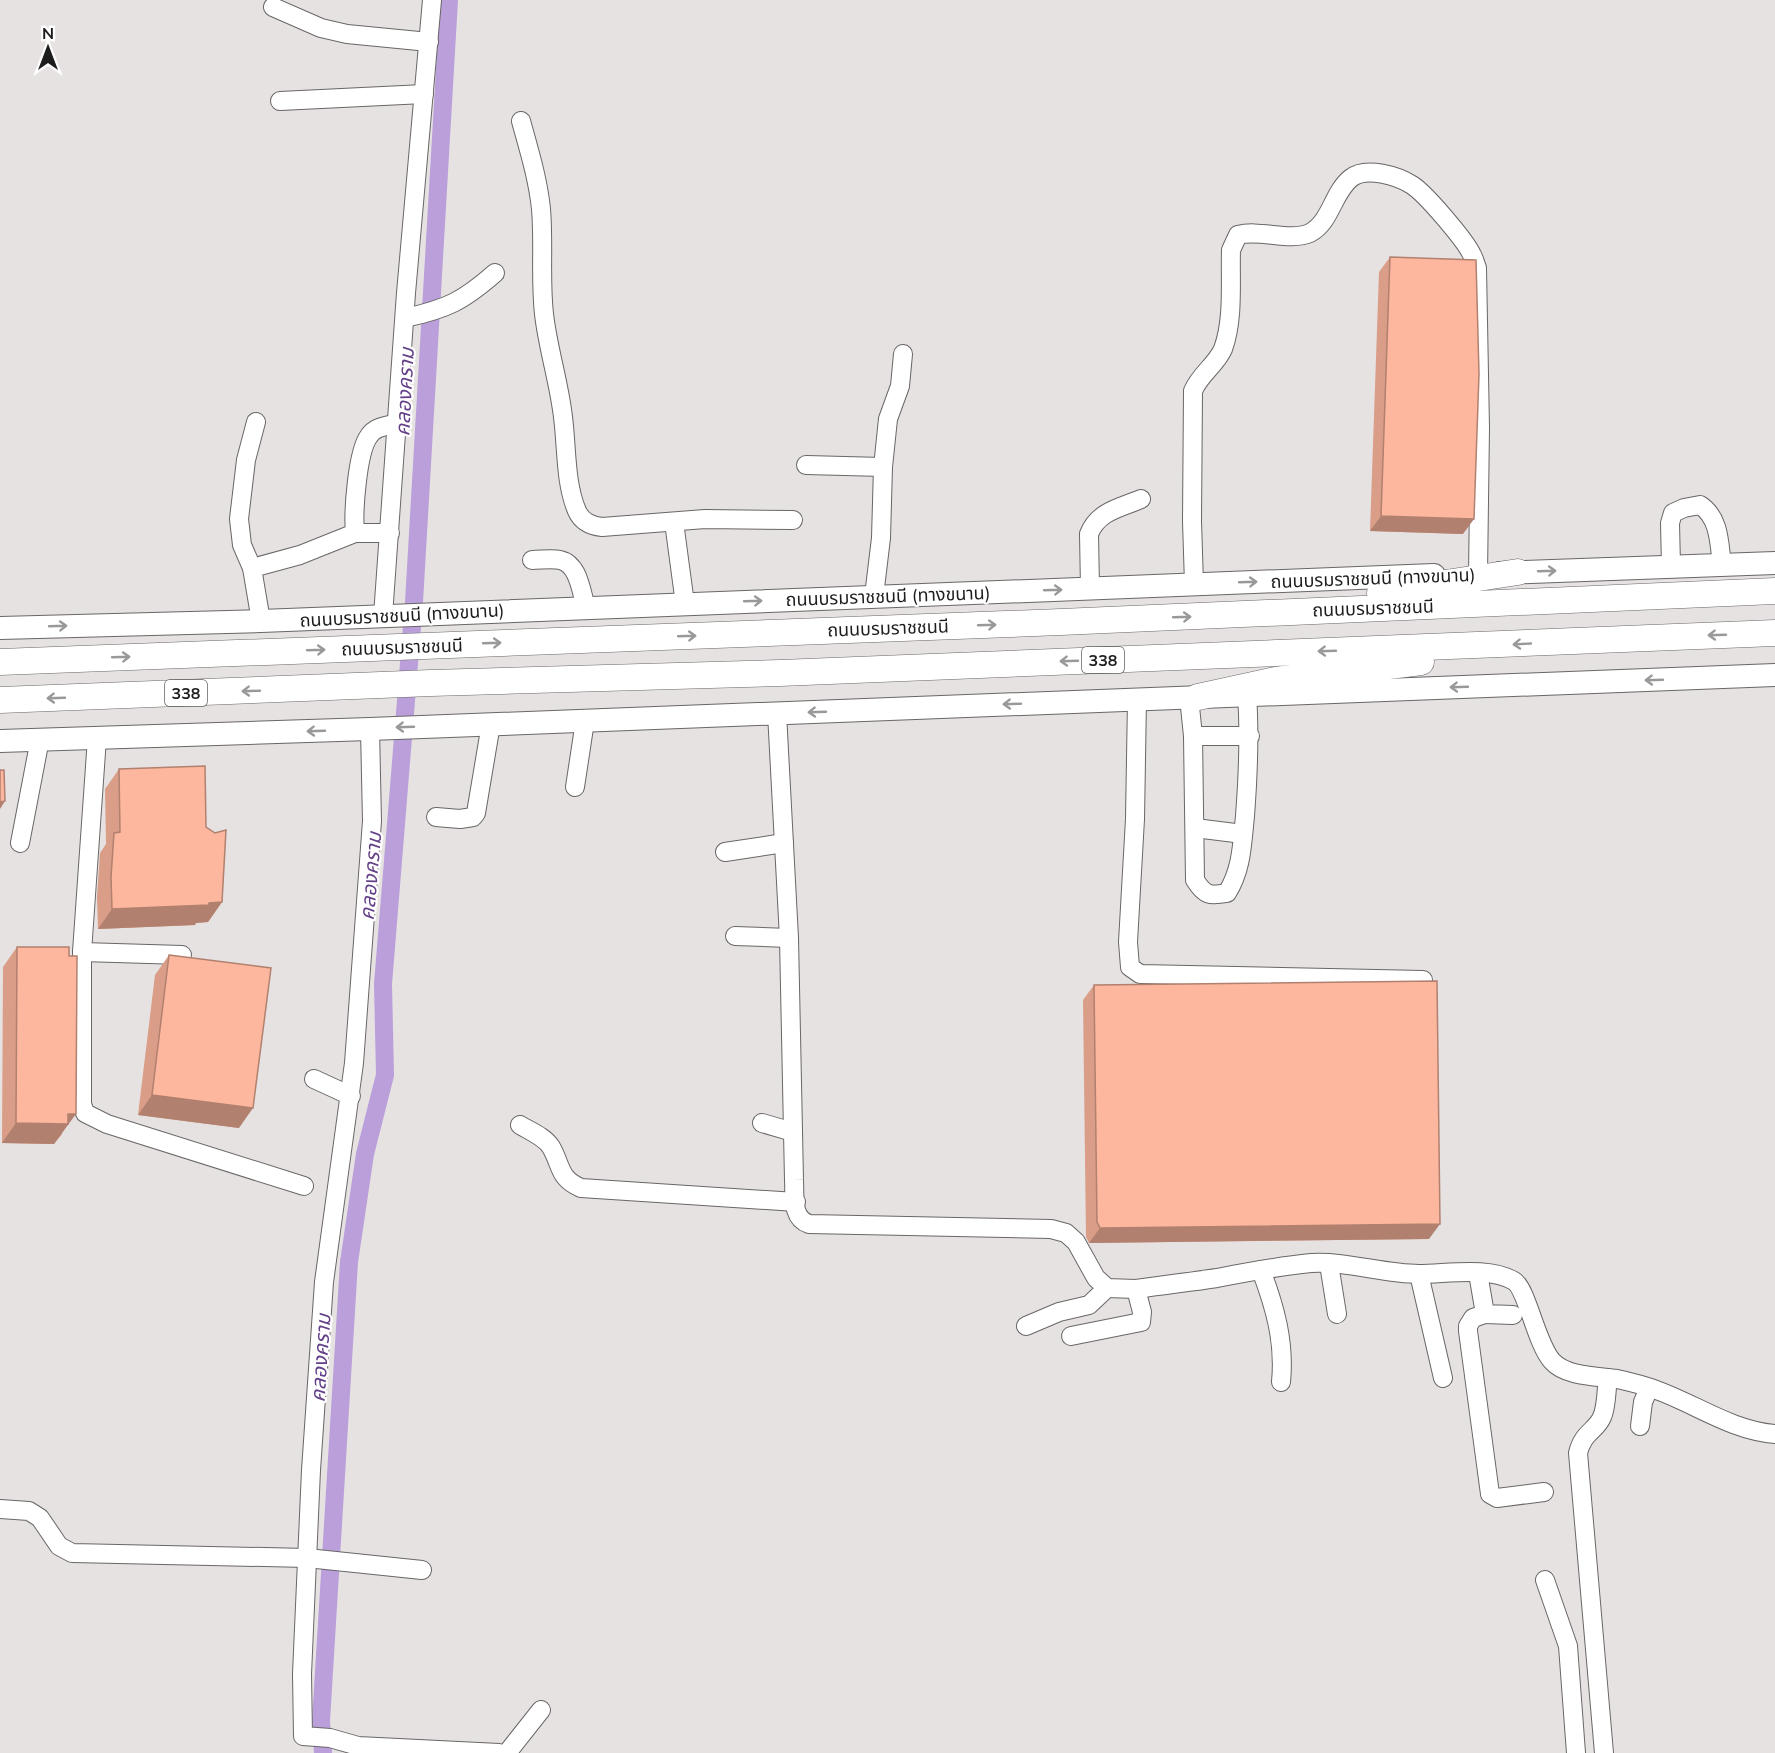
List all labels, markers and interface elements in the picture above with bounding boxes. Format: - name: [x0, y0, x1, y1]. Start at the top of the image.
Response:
- north arrow: [18, 18, 78, 78]
- text: N: [42, 23, 54, 43]
- water label: คลองคราม: [389, 346, 419, 437]
- street label: ถนนบรมราชชนนี (ทางขนาน): [1270, 563, 1476, 593]
- one-way arrow: [1537, 566, 1557, 577]
- one-way arrow: [1237, 577, 1257, 588]
- street label: ถนนบรมราชชนนี (ทางขนาน): [785, 581, 991, 611]
- one-way arrow: [1042, 584, 1062, 595]
- street label: ถนนบรมราชชนนี: [1312, 594, 1434, 622]
- one-way arrow: [743, 596, 763, 607]
- street label: ถนนบรมราชชนนี (ทางขนาน): [299, 598, 505, 632]
- one-way arrow: [1171, 611, 1191, 622]
- street label: ถนนบรมราชชนนี: [827, 614, 949, 642]
- one-way arrow: [976, 619, 996, 630]
- one-way arrow: [48, 621, 68, 632]
- one-way arrow: [1707, 629, 1727, 641]
- one-way arrow: [677, 630, 697, 641]
- street label: ถนนบรมราชชนนี: [341, 633, 463, 661]
- one-way arrow: [482, 638, 502, 649]
- one-way arrow: [1512, 638, 1532, 649]
- one-way arrow: [306, 644, 326, 655]
- one-way arrow: [1317, 645, 1337, 657]
- road number: 338: [1082, 647, 1124, 673]
- one-way arrow: [111, 652, 131, 663]
- one-way arrow: [1060, 656, 1080, 667]
- one-way arrow: [1644, 674, 1664, 685]
- road number: 338: [165, 680, 207, 706]
- one-way arrow: [1449, 681, 1469, 693]
- one-way arrow: [241, 685, 261, 696]
- one-way arrow: [46, 693, 66, 704]
- one-way arrow: [1003, 699, 1023, 710]
- one-way arrow: [808, 706, 828, 717]
- one-way arrow: [396, 722, 416, 733]
- one-way arrow: [307, 725, 327, 736]
- water label: คลองคราม: [354, 829, 386, 921]
- water label: คลองคราม: [304, 1311, 336, 1403]

